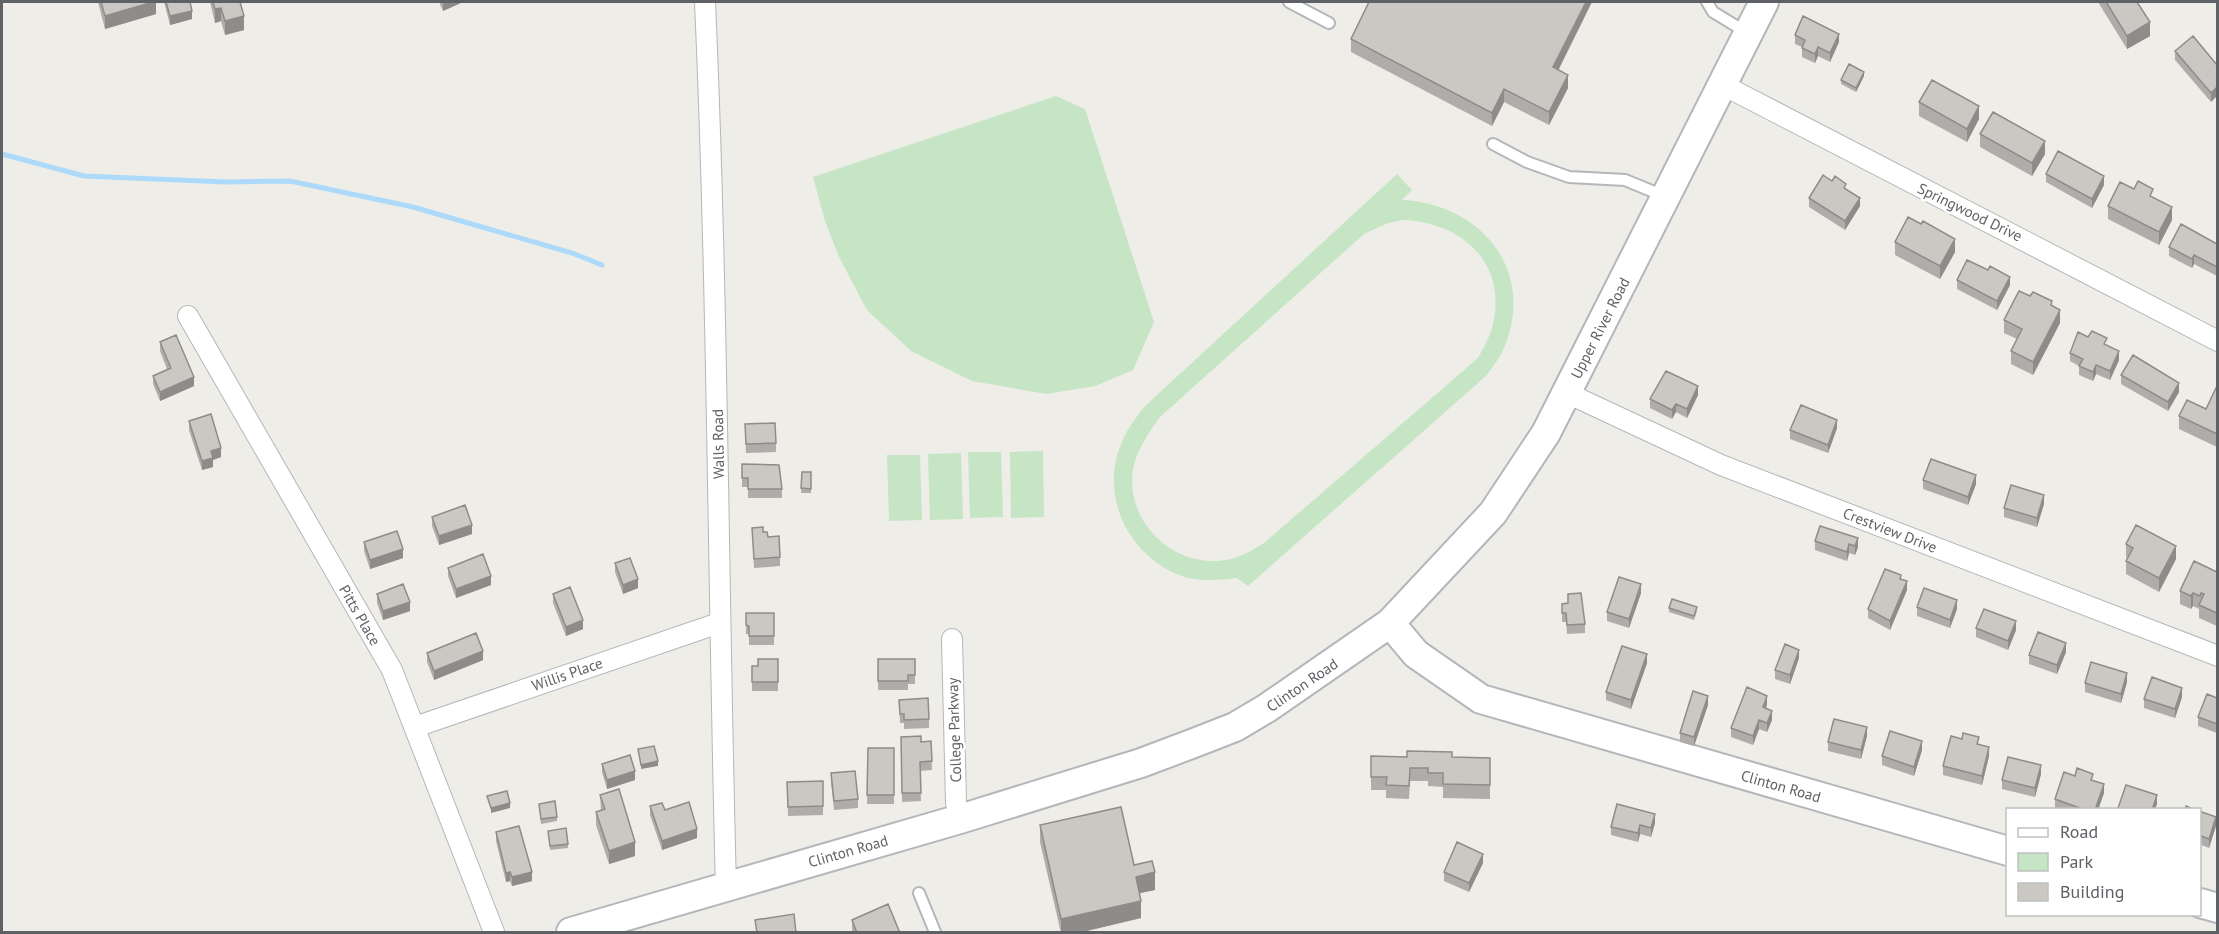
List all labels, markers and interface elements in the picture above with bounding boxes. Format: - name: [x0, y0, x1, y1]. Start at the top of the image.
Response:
- street label: Springwood Drive: [1915, 178, 2025, 246]
- street label: Upper River Road: [1566, 274, 1634, 382]
- street label: Walls Road: [708, 409, 728, 479]
- street label: Crestview Drive: [1840, 503, 1940, 557]
- street label: Pitts Place: [335, 581, 385, 649]
- street label: Willis Place: [529, 653, 605, 695]
- street label: Clinton Road: [1263, 654, 1341, 716]
- street label: College Parkway: [943, 677, 965, 783]
- street label: Clinton Road: [1739, 766, 1823, 806]
- legend: [2006, 808, 2201, 916]
- text: Road: [2060, 820, 2098, 843]
- street label: Clinton Road: [806, 831, 890, 871]
- text: Park: [2060, 850, 2093, 873]
- text: Building: [2060, 880, 2124, 903]

